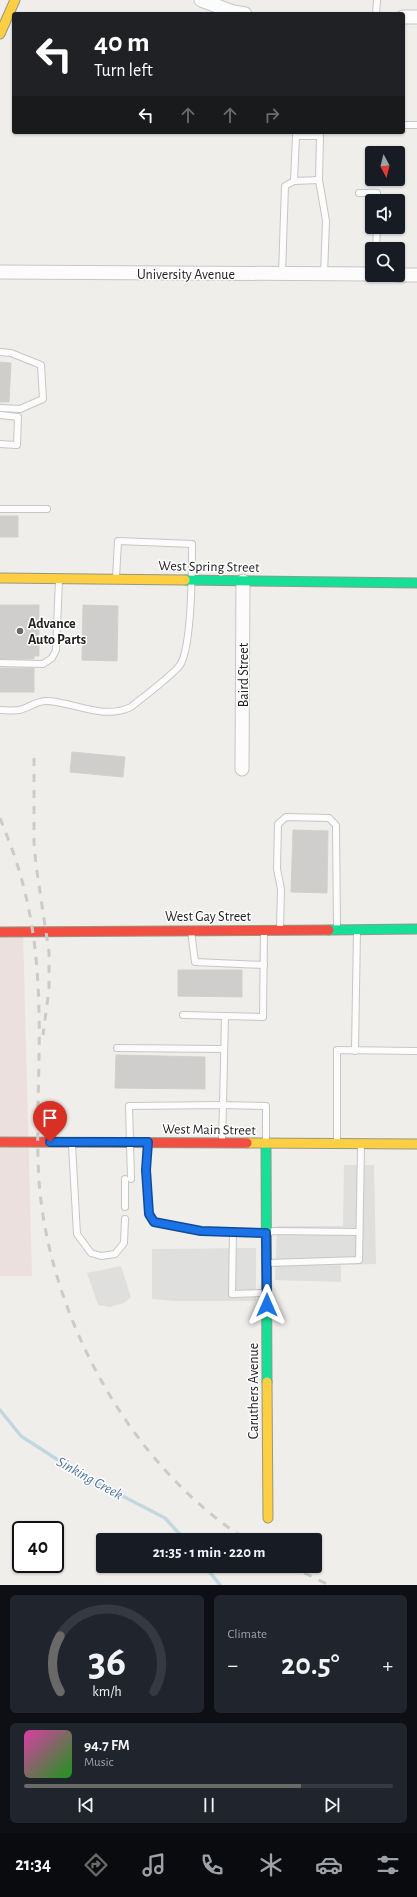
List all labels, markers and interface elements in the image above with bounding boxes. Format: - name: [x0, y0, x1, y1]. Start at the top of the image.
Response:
- icon: left: [28, 28, 80, 80]
- text: 40 m: [94, 29, 150, 57]
- text: Turn left: [94, 62, 153, 80]
- icon: left: [135, 104, 157, 126]
- icon: ahead: [177, 104, 199, 126]
- icon: ahead: [219, 104, 241, 126]
- icon: right: [261, 104, 283, 126]
- north arrow: [365, 146, 405, 186]
- map controls: [365, 146, 405, 282]
- button: sound: [365, 194, 405, 234]
- button: search: [365, 242, 405, 282]
- street label: University Avenue: [137, 268, 235, 282]
- street label: West Spring Street: [158, 559, 260, 575]
- place label: Advance Auto Parts: [28, 617, 86, 647]
- marker: Advance Auto Parts: [15, 626, 25, 636]
- street label: Baird Street: [237, 642, 251, 707]
- street label: West Gay Street: [165, 910, 252, 924]
- pin: [33, 1101, 67, 1142]
- icon: arrive: [39, 1107, 61, 1129]
- street label: West Main Street: [162, 1122, 256, 1138]
- position arrow: [246, 1284, 288, 1326]
- street label: Caruthers Avenue: [247, 1343, 261, 1439]
- water label: Sinking Creek: [54, 1454, 126, 1503]
- speed limit sign: 40: [12, 1521, 64, 1573]
- text: 21:35 · 1 min · 220 m: [153, 1545, 265, 1560]
- text: Climate: [228, 1628, 267, 1641]
- text: 36: [88, 1642, 126, 1683]
- text: 20.5°: [281, 1650, 339, 1680]
- text: −: [228, 1654, 238, 1676]
- text: +: [382, 1654, 393, 1676]
- text: km/h: [92, 1685, 121, 1699]
- text: 94.7 FM: [84, 1738, 130, 1753]
- text: Music: [84, 1756, 114, 1769]
- icon: previous: [75, 1794, 97, 1816]
- icon: pause: [198, 1794, 220, 1816]
- icon: next: [321, 1794, 343, 1816]
- icon: directions: [82, 1851, 110, 1879]
- icon: music: [140, 1851, 168, 1879]
- icon: phone: [198, 1851, 226, 1879]
- icon: climate: [257, 1851, 285, 1879]
- icon: car: [315, 1851, 343, 1879]
- icon: filters: [374, 1851, 402, 1879]
- text: 21:34: [15, 1856, 51, 1874]

